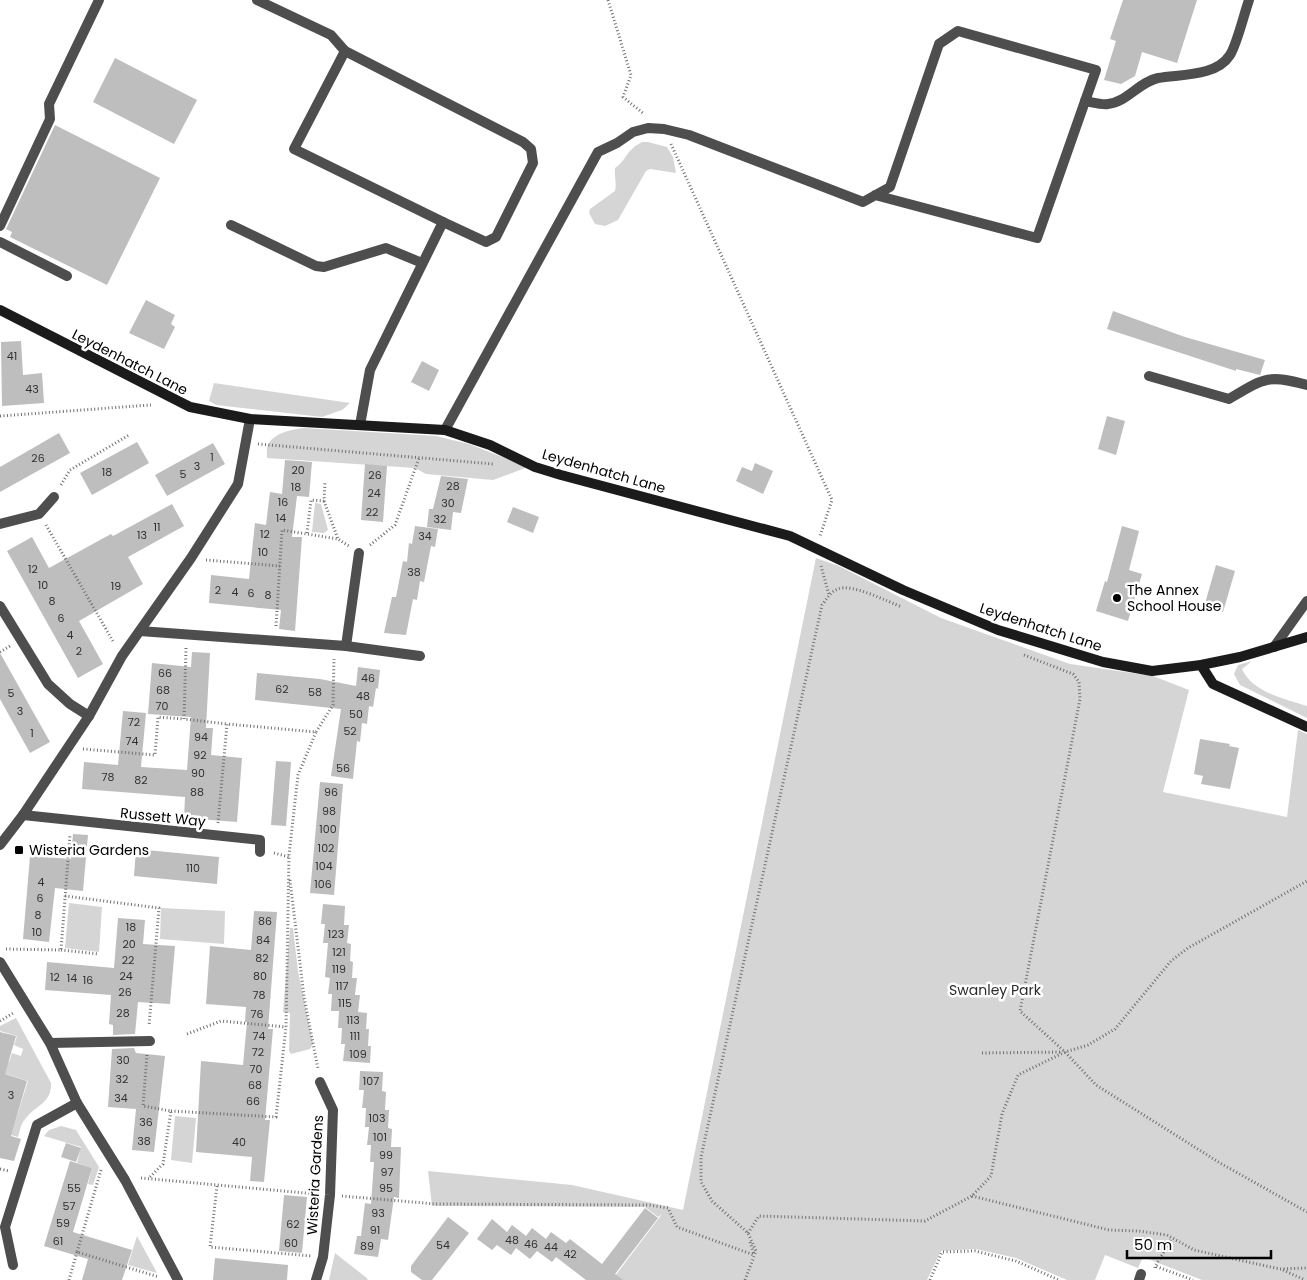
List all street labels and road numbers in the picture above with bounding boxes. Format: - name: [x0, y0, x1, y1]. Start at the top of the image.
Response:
- street label: Leydenhatch Lane: [69, 324, 192, 400]
- street label: Leydenhatch Lane: [540, 444, 668, 498]
- street label: Leydenhatch Lane: [977, 598, 1105, 656]
- street label: Russett Way: [119, 803, 207, 831]
- street label: Wisteria Gardens: [302, 1115, 328, 1235]

